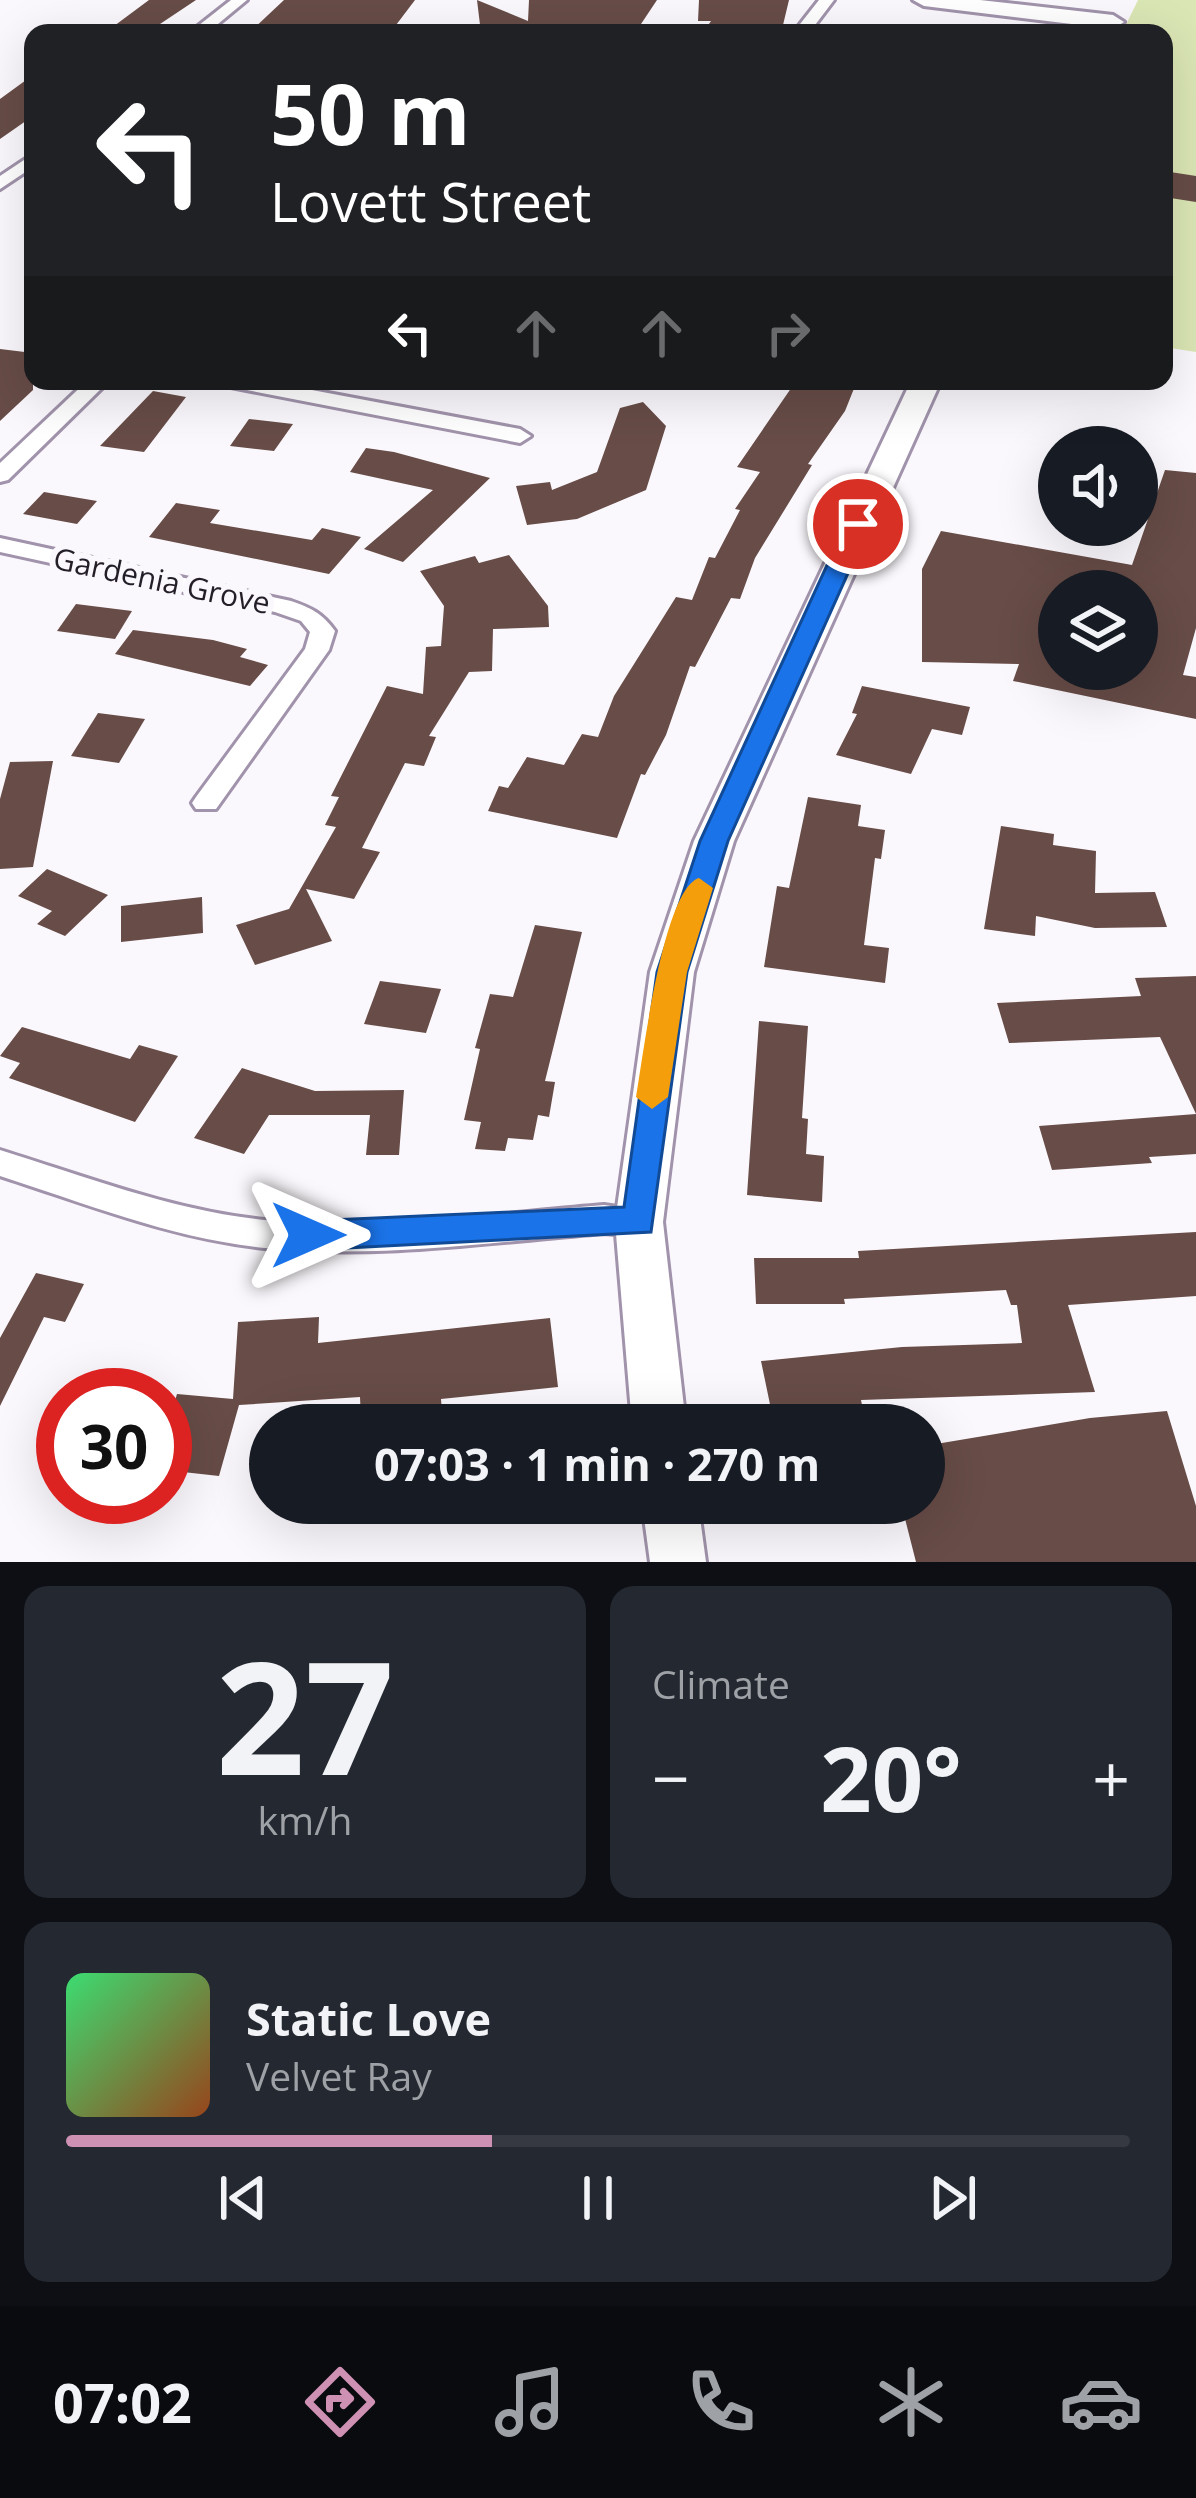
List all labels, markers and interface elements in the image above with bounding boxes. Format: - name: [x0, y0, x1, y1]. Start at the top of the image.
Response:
- text: 50 m: [270, 55, 470, 170]
- icon: left: [72, 72, 228, 228]
- text: Lovett Street: [270, 164, 591, 238]
- icon: left: [377, 300, 443, 366]
- icon: ahead: [503, 300, 569, 366]
- icon: ahead: [629, 300, 695, 366]
- icon: right: [755, 300, 821, 366]
- map controls: [1038, 426, 1158, 690]
- button: sound: [1038, 426, 1158, 546]
- pin: [807, 473, 909, 575]
- icon: arrive: [825, 491, 891, 557]
- street label: Gardenia Grove: [50, 537, 274, 623]
- button: layers: [1038, 570, 1158, 690]
- position arrow: [245, 1172, 371, 1298]
- speed limit sign: 30: [36, 1368, 192, 1524]
- text: 07:03 · 1 min · 270 m: [374, 1433, 820, 1494]
- text: 27: [216, 1608, 394, 1821]
- text: Climate: [652, 1657, 790, 1710]
- text: 20°: [820, 1716, 962, 1838]
- text: −: [652, 1732, 690, 1822]
- text: +: [1092, 1732, 1130, 1822]
- text: km/h: [258, 1793, 352, 1846]
- text: Static Love: [246, 1988, 491, 2049]
- text: Velvet Ray: [246, 2049, 432, 2102]
- icon: previous: [210, 2165, 276, 2231]
- icon: pause: [565, 2165, 631, 2231]
- icon: next: [920, 2165, 986, 2231]
- icon: directions: [298, 2360, 382, 2444]
- icon: music: [488, 2360, 572, 2444]
- icon: phone: [679, 2360, 763, 2444]
- icon: climate: [869, 2360, 953, 2444]
- icon: car: [1059, 2360, 1143, 2444]
- text: 07:02: [53, 2365, 192, 2439]

